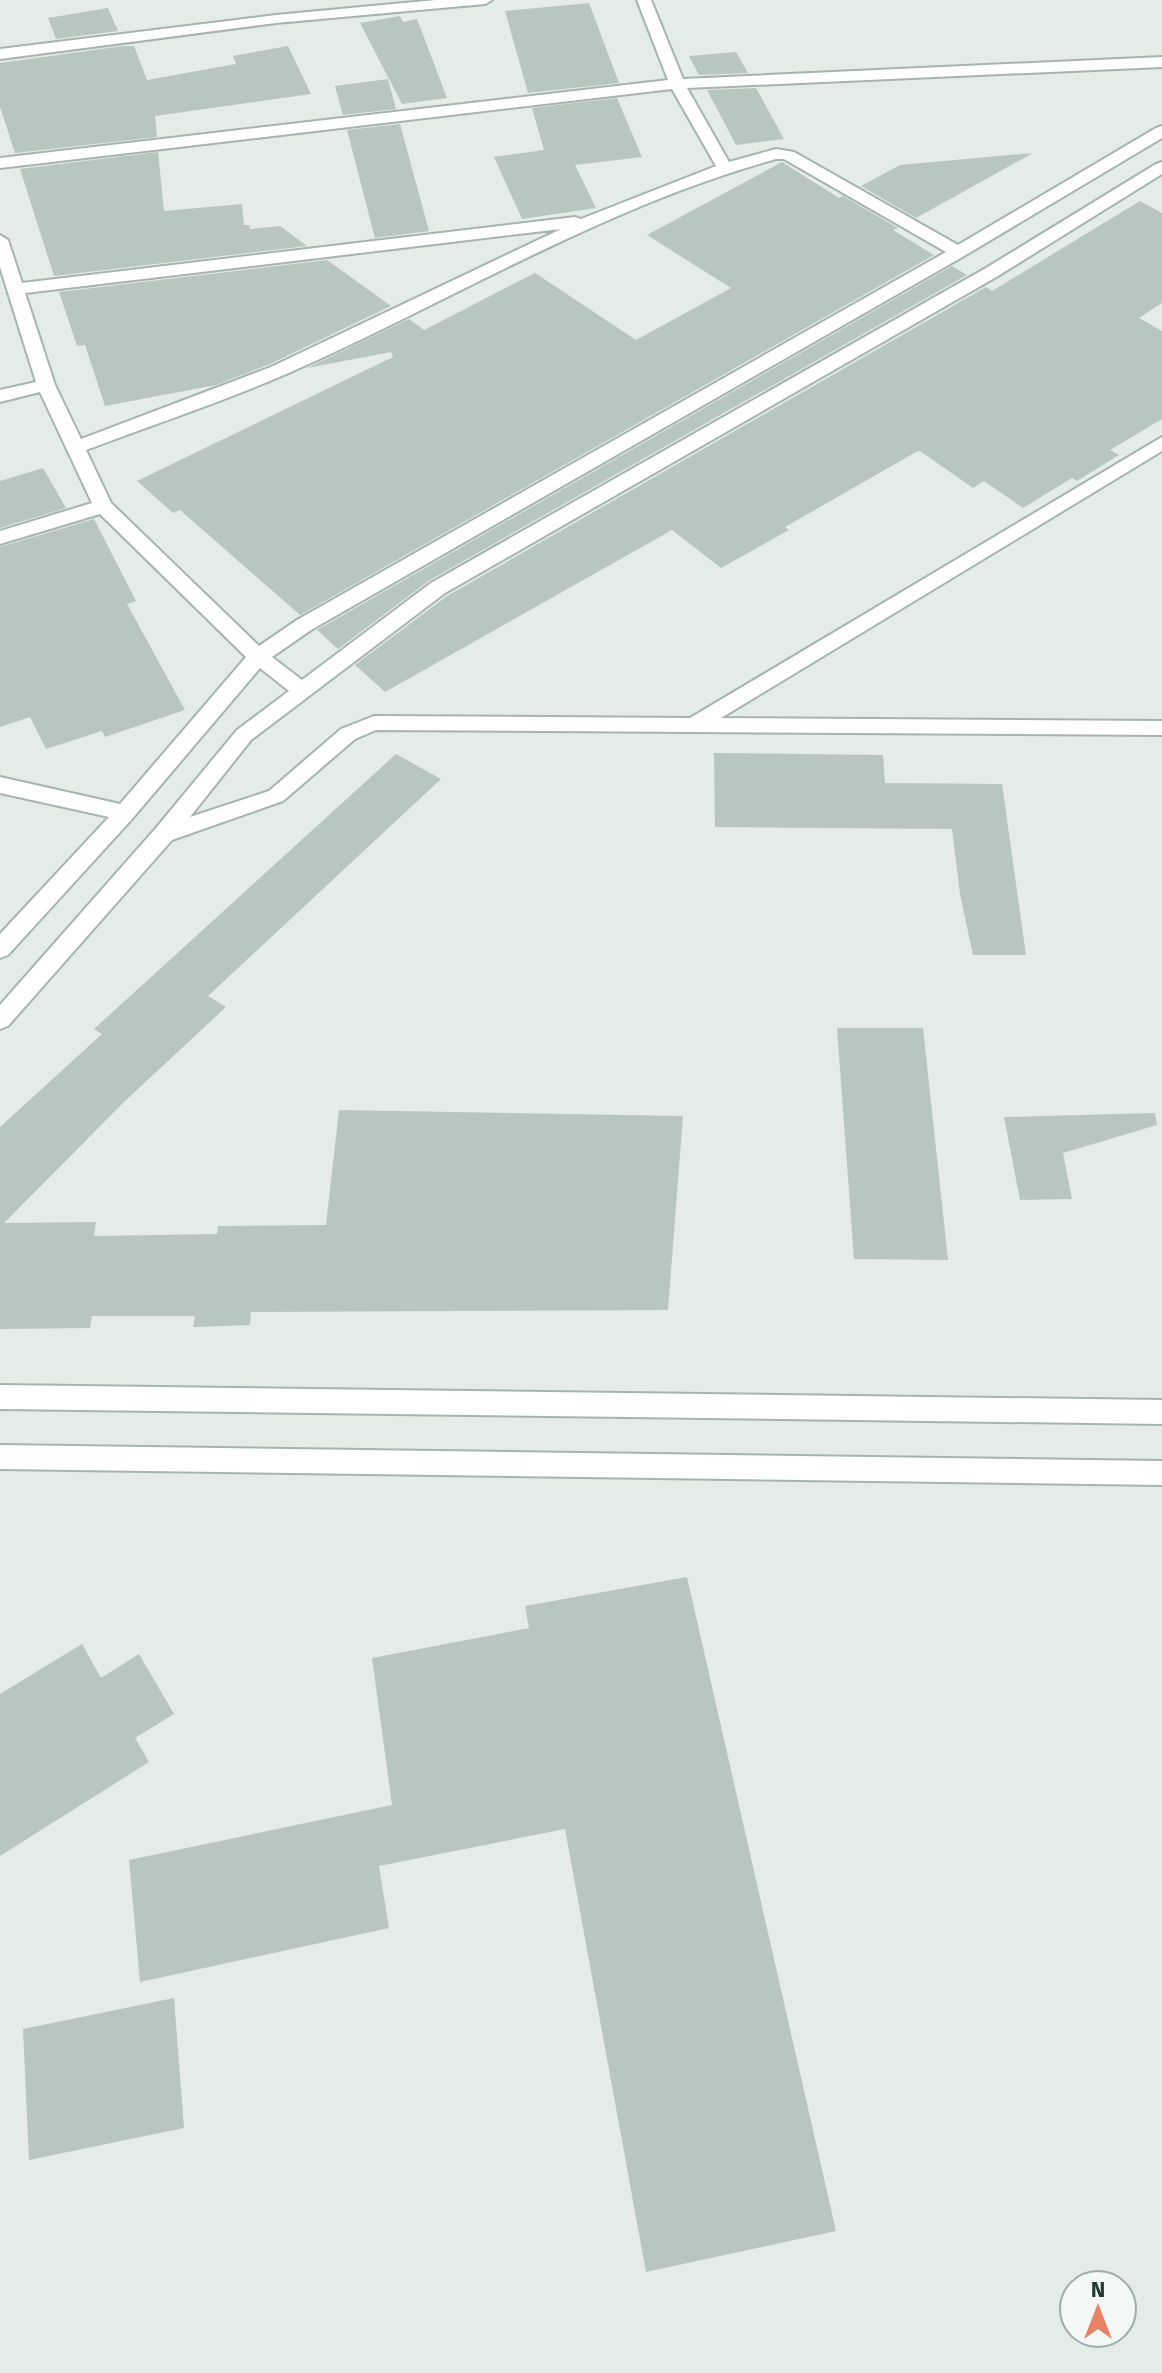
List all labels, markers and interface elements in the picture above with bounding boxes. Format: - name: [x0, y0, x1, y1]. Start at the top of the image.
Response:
- north arrow: [1058, 2269, 1138, 2349]
- text: N: [1091, 2276, 1105, 2303]

